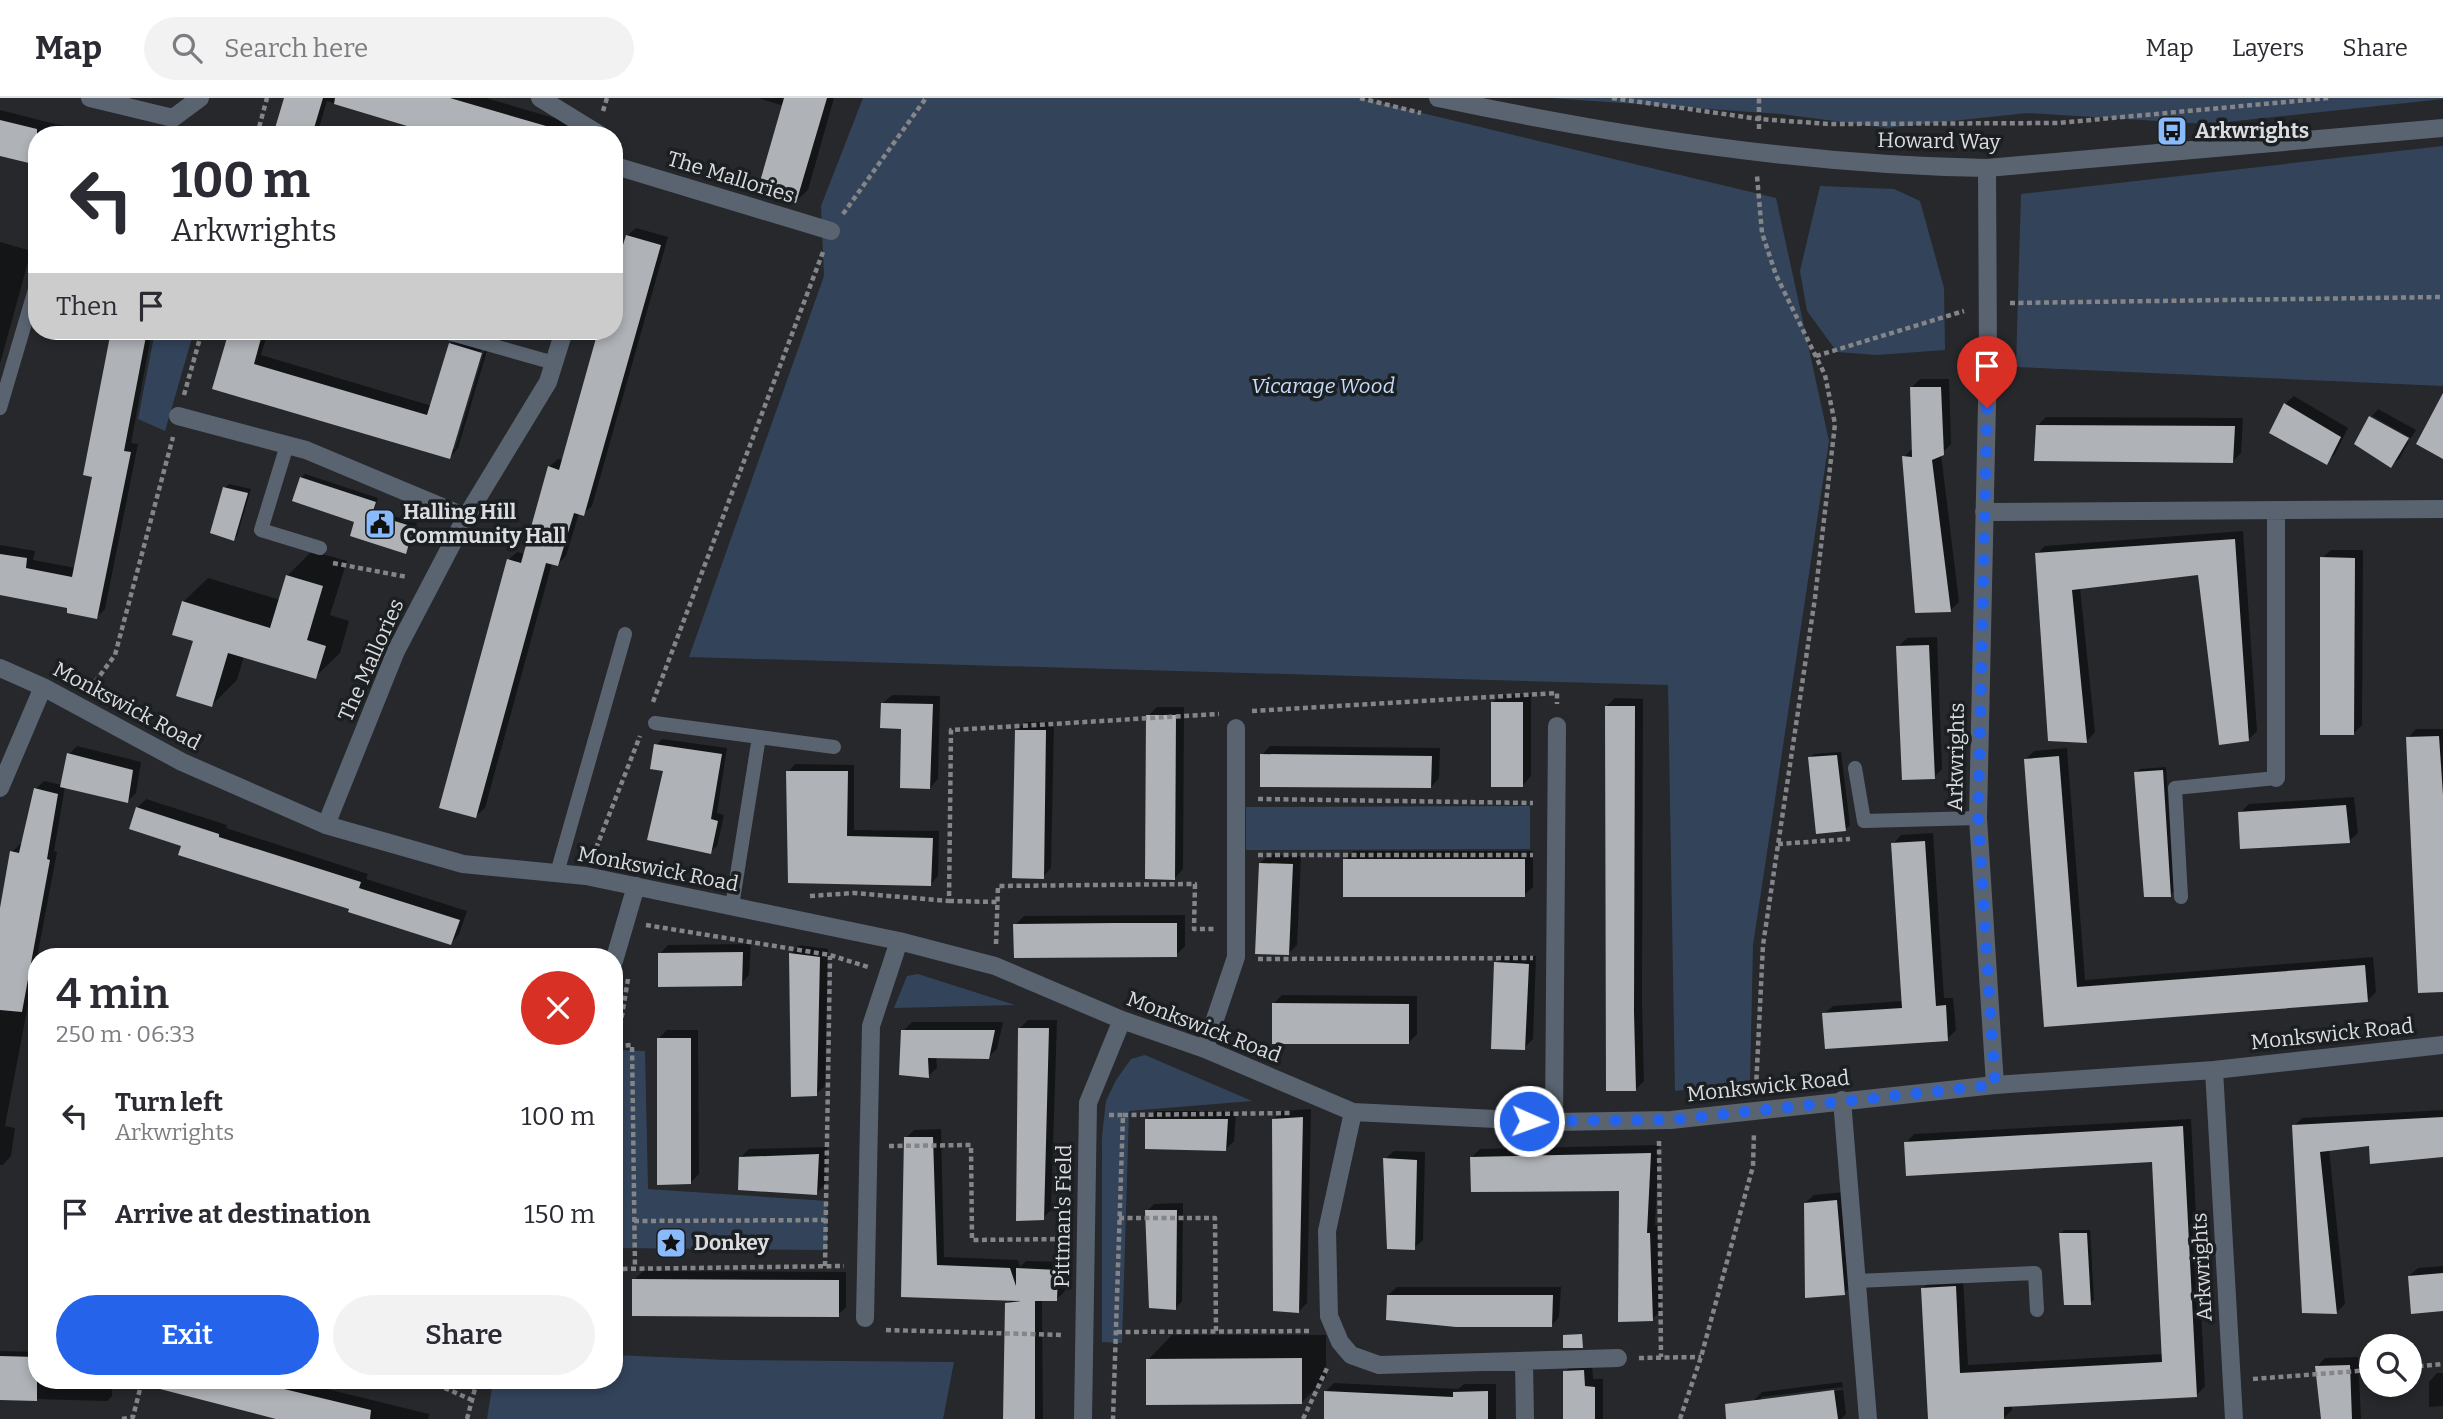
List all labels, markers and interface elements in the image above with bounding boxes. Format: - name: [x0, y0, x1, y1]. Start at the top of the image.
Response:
- search box: [144, 17, 634, 80]
- text: Map: [35, 28, 102, 68]
- icon: search: [168, 29, 206, 67]
- text: Search here: [224, 33, 368, 64]
- text: Map: [2146, 34, 2194, 62]
- text: Layers: [2232, 34, 2304, 62]
- text: Share: [2342, 34, 2408, 62]
- bus stop icon: Arkwrights: [2155, 114, 2189, 148]
- place label: Arkwrights: [2195, 118, 2309, 144]
- street label: Howard Way: [1877, 127, 2002, 155]
- street label: The Mallories: [664, 145, 798, 209]
- text: 100 m: [171, 151, 310, 210]
- icon: left: [56, 154, 147, 245]
- text: Arkwrights: [171, 211, 337, 249]
- icon: arrive: [132, 287, 170, 325]
- text: Then: [56, 291, 118, 322]
- pin: [1957, 336, 2017, 408]
- icon: arrive: [1968, 347, 2006, 385]
- park label: Vicarage Wood: [1251, 373, 1395, 399]
- place label: Halling Hill Community Hall: [403, 499, 567, 549]
- public building icon: Halling Hill Community Hall: [363, 507, 397, 541]
- street label: The Mallories: [332, 595, 410, 725]
- street label: Monkswick Road: [49, 656, 205, 756]
- street label: Arkwrights: [1942, 702, 1970, 812]
- street label: Monkswick Road: [575, 841, 741, 897]
- text: 4 min: [56, 969, 169, 1019]
- button: close: [521, 971, 595, 1045]
- street label: Monkswick Road: [1123, 986, 1285, 1068]
- street label: Monkswick Road: [2249, 1013, 2415, 1055]
- text: 250 m · 06:33: [56, 1020, 195, 1048]
- street label: Monkswick Road: [1685, 1065, 1851, 1107]
- position arrow: [1492, 1084, 1566, 1158]
- text: Turn left: [115, 1087, 223, 1118]
- icon: left: [56, 1097, 94, 1135]
- text: 100 m: [521, 1101, 595, 1132]
- text: Arkwrights: [115, 1118, 234, 1146]
- street label: Pittman's Field: [1049, 1144, 1077, 1288]
- icon: arrive: [56, 1195, 94, 1233]
- text: Arrive at destination: [115, 1199, 370, 1230]
- text: 150 m: [524, 1199, 595, 1230]
- street label: Arkwrights: [2186, 1212, 2218, 1322]
- place icon: Donkey: [654, 1226, 688, 1260]
- place label: Donkey: [694, 1230, 770, 1256]
- button: Exit: [56, 1295, 319, 1375]
- button: Share: [333, 1295, 595, 1375]
- map controls: [2359, 1334, 2422, 1397]
- button: search: [2359, 1334, 2422, 1397]

